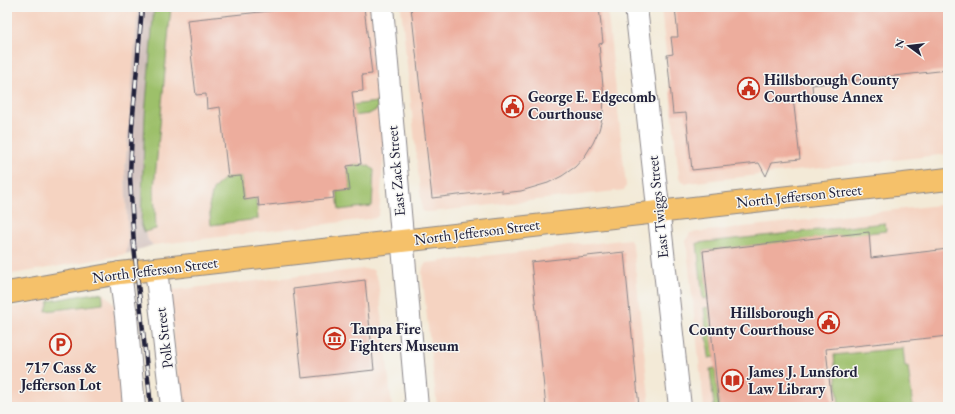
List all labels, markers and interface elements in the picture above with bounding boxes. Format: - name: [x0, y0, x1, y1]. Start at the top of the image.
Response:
- north arrow: [889, 26, 929, 66]
- text: N: [891, 37, 907, 50]
- place label: Hillsborough County Courthouse Annex: [764, 70, 900, 106]
- public building icon: Hillsborough County Courthouse Annex: [735, 76, 761, 102]
- place label: George E. Edgecomb Courthouse: [528, 87, 656, 123]
- public building icon: George E. Edgecomb Courthouse: [500, 93, 526, 119]
- street label: East Zack Street: [382, 125, 409, 217]
- street label: East Twiggs Street: [643, 155, 672, 259]
- street label: North Jefferson Street: [735, 179, 863, 212]
- street label: North Jefferson Street: [413, 214, 541, 249]
- street label: North Jefferson Street: [91, 252, 219, 287]
- place label: Hillsborough County Courthouse: [689, 303, 815, 339]
- street label: Polk Street: [150, 306, 177, 370]
- public building icon: Hillsborough County Courthouse: [816, 309, 842, 335]
- place label: Tampa Fire Fighters Museum: [350, 319, 459, 355]
- museum icon: Tampa Fire Fighters Museum: [321, 325, 347, 351]
- parking icon: 717 Cass & Jefferson Lot: [48, 332, 74, 358]
- place label: 717 Cass & Jefferson Lot: [19, 358, 102, 394]
- place label: James J. Lunsford Law Library: [746, 362, 859, 398]
- library icon: James J. Lunsford Law Library: [720, 368, 746, 394]

